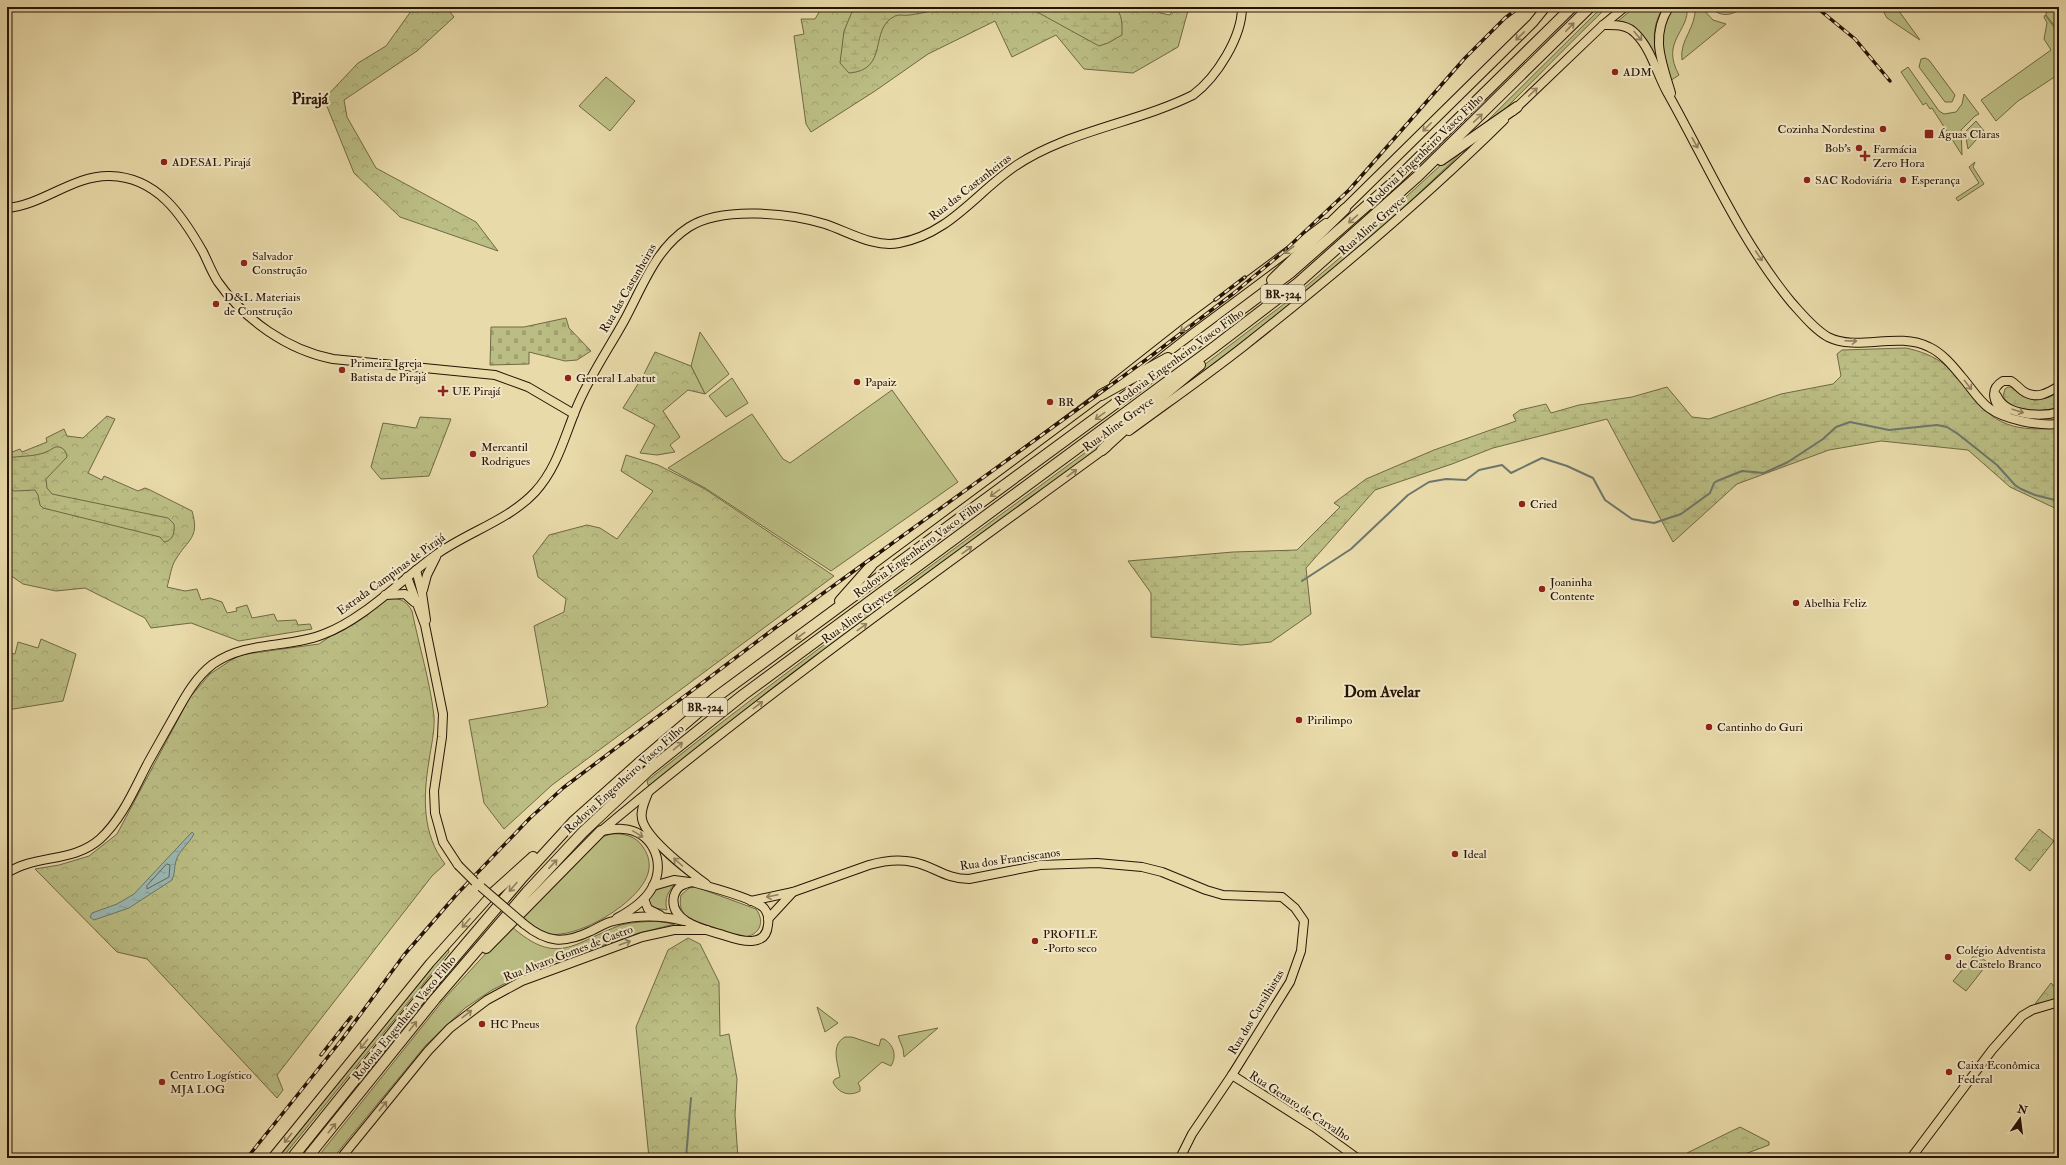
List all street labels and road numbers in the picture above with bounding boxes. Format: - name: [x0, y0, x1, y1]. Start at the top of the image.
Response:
- street label: Rodovia Engenheiro Vasco Filho: [1364, 91, 1487, 210]
- street label: Rua das Castanheiras: [926, 151, 1014, 224]
- street label: Rua Aline Greyce: [1336, 192, 1409, 259]
- street label: Rua das Castanheiras: [597, 241, 660, 335]
- road number: BR-324: [1261, 285, 1305, 303]
- street label: Rodovia Engenheiro Vasco Filho: [1112, 305, 1247, 409]
- street label: Rua Aline Greyce: [1080, 394, 1157, 455]
- street label: Rodovia Engenheiro Vasco Filho: [851, 497, 986, 601]
- street label: Estrada Campinas de Pirajá: [334, 529, 449, 619]
- street label: Rua Aline Greyce: [819, 586, 896, 647]
- road number: BR-324: [683, 698, 727, 716]
- street label: Rodovia Engenheiro Vasco Filho: [561, 721, 688, 837]
- street label: Rua dos Franciscanos: [959, 845, 1061, 874]
- street label: Rua Alvaro Gomes de Castro: [501, 922, 635, 985]
- street label: Rodovia Engenheiro Vasco Filho: [349, 953, 460, 1084]
- street label: Rua dos Cursilhistas: [1225, 967, 1288, 1058]
- street label: Rua Genaro de Carvalho: [1246, 1068, 1353, 1145]

